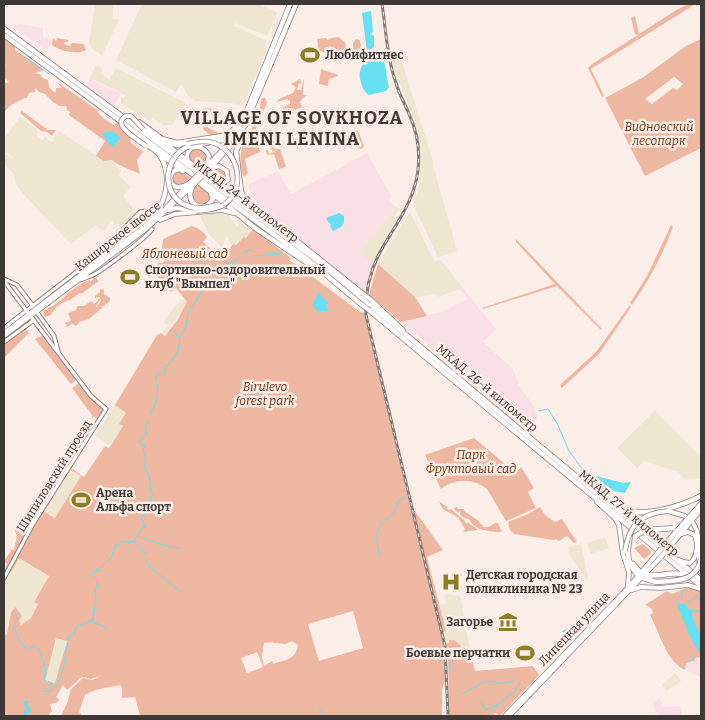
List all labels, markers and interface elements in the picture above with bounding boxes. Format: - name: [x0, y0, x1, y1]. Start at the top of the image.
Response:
- sports icon: Любифитнес: [299, 44, 321, 66]
- place label: Любифитнес: [325, 48, 403, 62]
- district label: VILLAGE OF SOVKHOZA IMENI LENINA: [181, 107, 403, 150]
- park label: Видновский лесопарк: [625, 120, 693, 148]
- street label: МКАД, 24-й километр: [191, 157, 301, 245]
- street label: Каширское шоссе: [72, 198, 164, 274]
- park label: Яблоневый сад: [141, 247, 228, 261]
- place label: Спортивно-оздоровительный клуб "Вымпел": [145, 263, 326, 291]
- sports icon: Спортивно-оздоровительный клуб "Вымпел": [119, 266, 141, 288]
- street label: МКАД, 26-й километр: [433, 342, 541, 434]
- park label: Birulevo forest park: [234, 380, 295, 408]
- street label: Шипиловский проезд: [14, 418, 94, 534]
- park label: Парк Фруктовый сад: [426, 448, 516, 476]
- street label: МКАД, 27-й километр: [576, 467, 682, 559]
- place label: Арена Альфа спорт: [96, 486, 171, 514]
- sports icon: Арена Альфа спорт: [70, 489, 92, 511]
- place label: Детская городская поликлиника № 23: [466, 568, 582, 596]
- hospital icon: Детская городская поликлиника № 23: [440, 571, 462, 593]
- street label: Липецкая улица: [535, 589, 613, 669]
- museum icon: Загорье: [497, 611, 519, 633]
- place label: Загорье: [446, 615, 493, 629]
- sports icon: Боевые перчатки: [514, 642, 536, 664]
- place label: Боевые перчатки: [406, 646, 510, 660]

